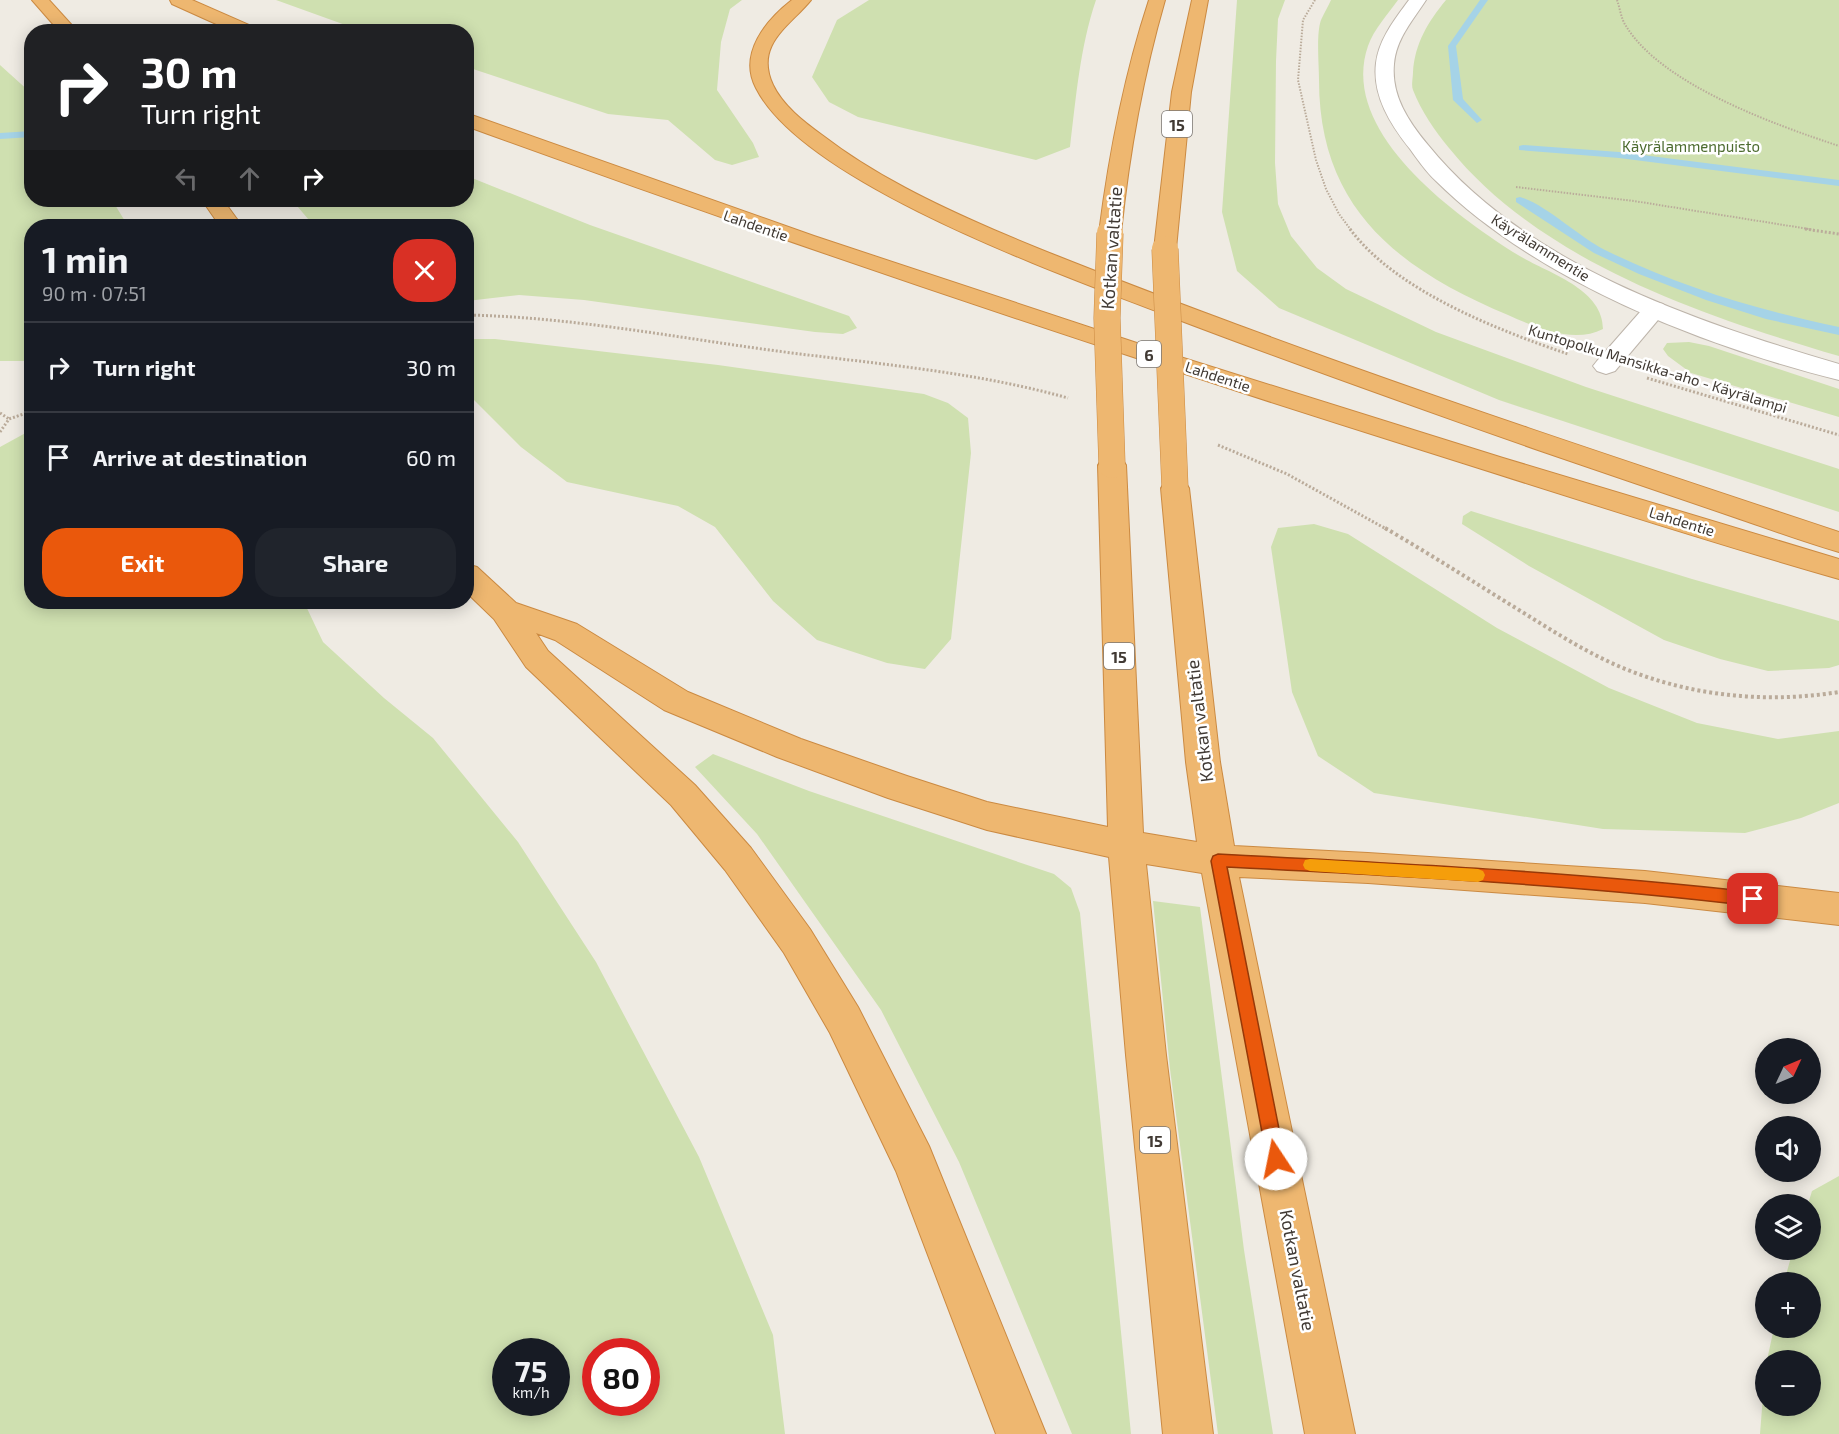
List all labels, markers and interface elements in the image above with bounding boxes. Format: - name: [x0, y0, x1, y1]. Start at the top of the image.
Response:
- text: 30 m: [141, 46, 237, 96]
- icon: right: [42, 48, 120, 126]
- text: Turn right: [141, 97, 261, 129]
- road number: 15: [1162, 111, 1192, 137]
- park label: Käyrälammenpuisto: [1622, 137, 1760, 155]
- icon: left: [170, 162, 203, 195]
- icon: ahead: [233, 162, 266, 195]
- icon: right: [296, 162, 329, 195]
- street label: Kotkan valtatie: [1096, 186, 1126, 310]
- street label: Lahdentie: [721, 205, 791, 245]
- street label: Käyrälammentie: [1489, 210, 1593, 284]
- text: 1 min: [42, 237, 129, 280]
- button: close: [393, 239, 456, 302]
- text: 90 m · 07:51: [42, 281, 147, 305]
- street label: Kuntopolku Mansikka-aho - Käyrälampi: [1526, 320, 1790, 416]
- road number: 6: [1137, 341, 1161, 367]
- icon: right: [42, 351, 75, 384]
- text: Turn right: [93, 354, 195, 380]
- text: 30 m: [406, 354, 456, 380]
- street label: Lahdentie: [1183, 357, 1253, 395]
- icon: arrive: [42, 441, 75, 474]
- text: Arrive at destination: [93, 444, 307, 470]
- text: 60 m: [406, 444, 456, 470]
- street label: Lahdentie: [1647, 503, 1717, 539]
- button: Exit: [42, 528, 243, 597]
- button: Share: [255, 528, 456, 597]
- road number: 15: [1104, 643, 1134, 669]
- street label: Kotkan valtatie: [1181, 659, 1217, 783]
- pin: [1727, 873, 1778, 924]
- icon: arrive: [1736, 882, 1769, 915]
- north arrow: [1755, 1038, 1821, 1104]
- map controls: [1755, 1038, 1821, 1416]
- button: sound: [1755, 1116, 1821, 1182]
- road number: 15: [1140, 1127, 1170, 1153]
- position arrow: [1244, 1127, 1308, 1191]
- button: layers: [1755, 1194, 1821, 1260]
- street label: Kotkan valtatie: [1275, 1208, 1321, 1332]
- button: +: [1755, 1272, 1821, 1338]
- speed limit sign: 80: [582, 1338, 660, 1416]
- button: −: [1755, 1350, 1821, 1416]
- text: 75: [515, 1352, 547, 1388]
- text: km/h: [512, 1383, 550, 1401]

